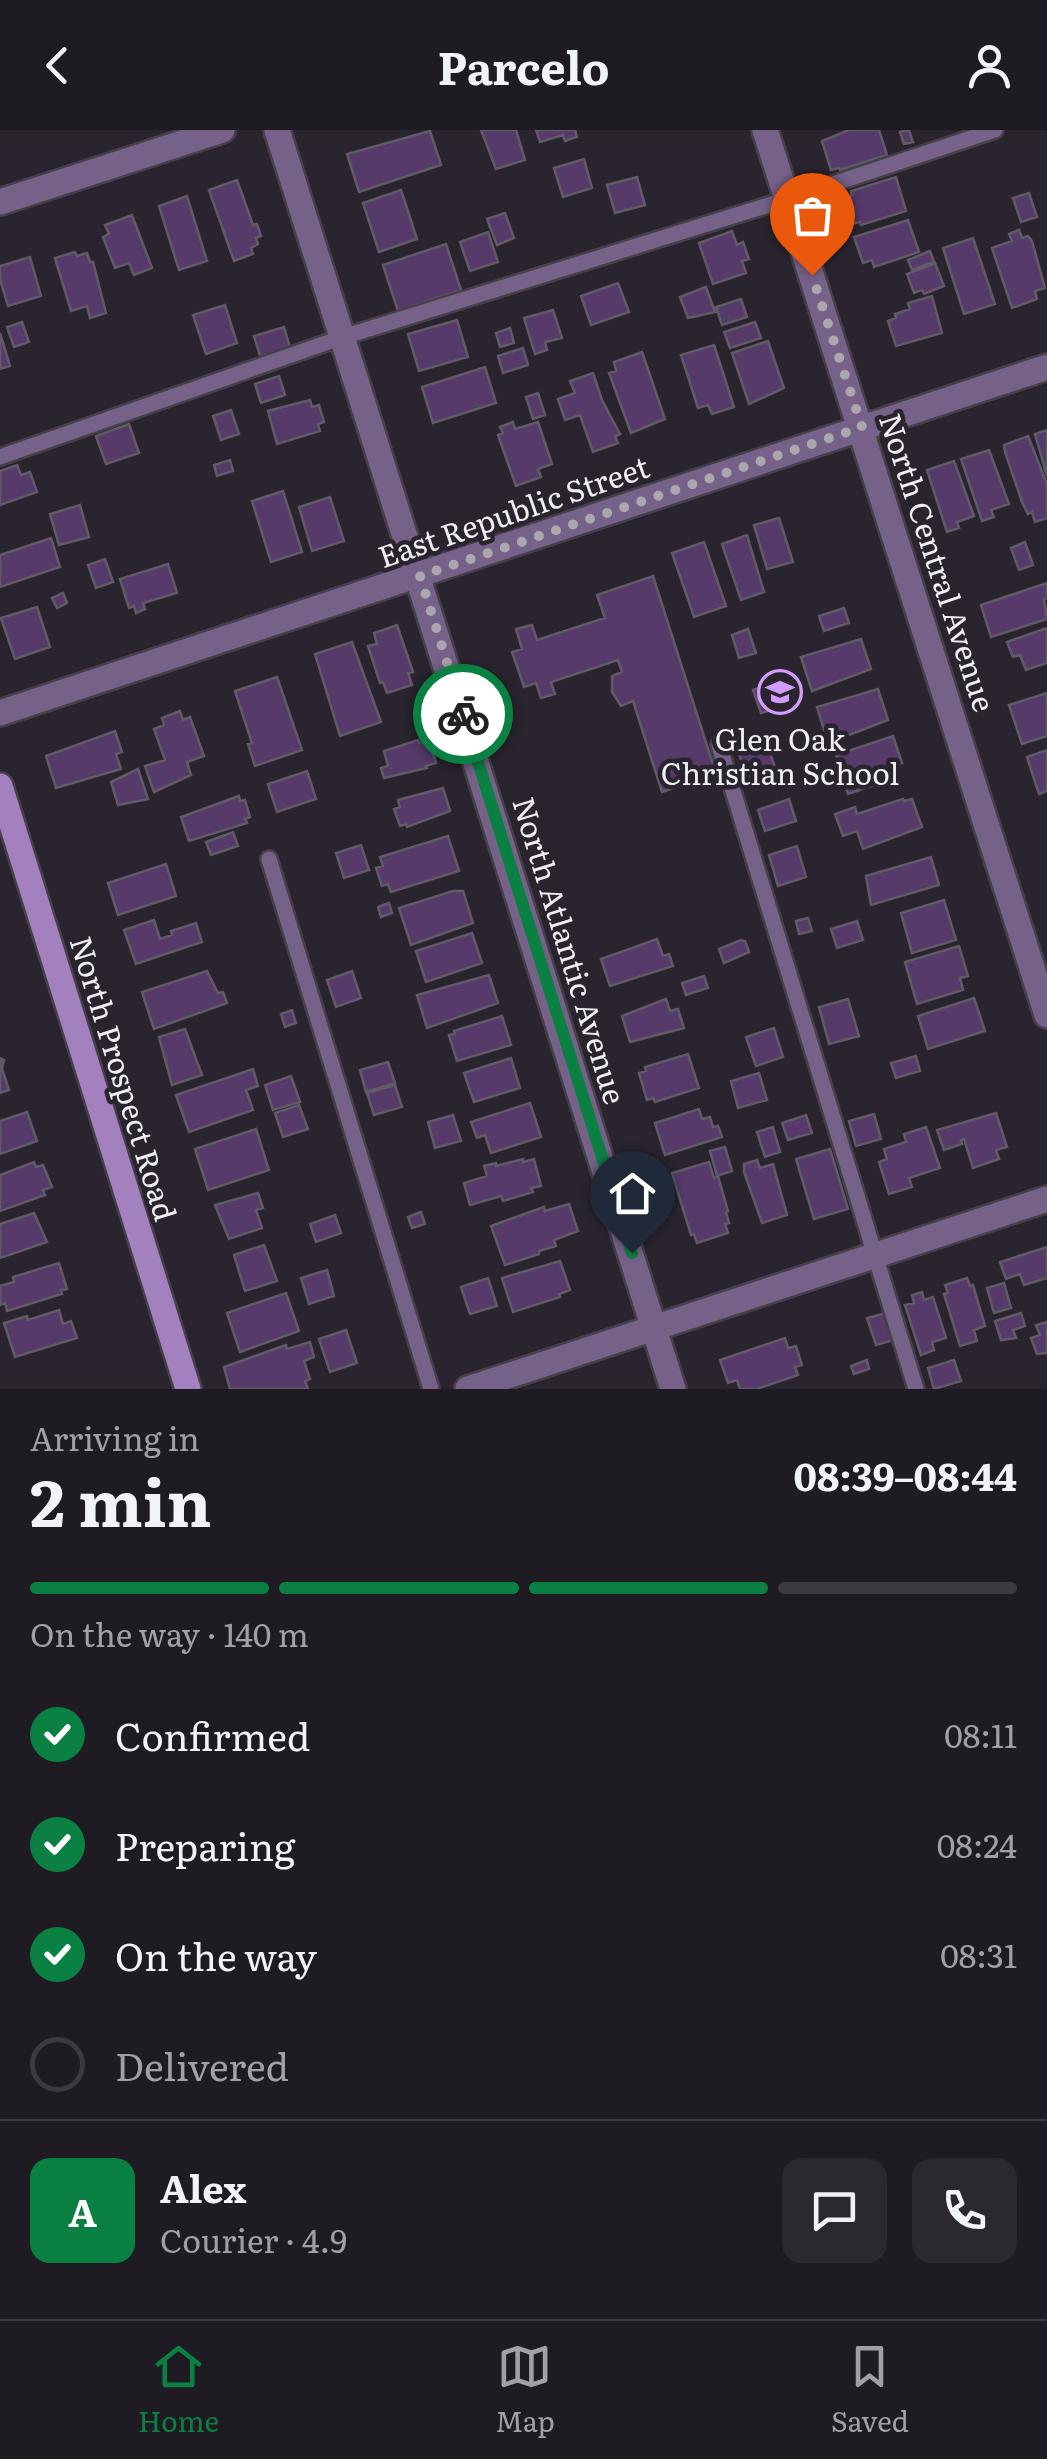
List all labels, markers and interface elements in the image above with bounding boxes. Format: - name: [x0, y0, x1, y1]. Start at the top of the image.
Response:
- text: Parcelo: [437, 32, 610, 99]
- icon: back: [30, 38, 85, 93]
- icon: person: [962, 38, 1017, 93]
- pin: [770, 173, 855, 276]
- icon: bag: [785, 188, 840, 243]
- street label: North Central Avenue: [870, 407, 1008, 717]
- street label: East Republic Street: [372, 443, 654, 577]
- courier: [413, 664, 513, 764]
- school or university icon: Glen Oak Christian School: [757, 669, 803, 715]
- icon: bike: [436, 687, 491, 742]
- place label: Glen Oak Christian School: [661, 716, 899, 794]
- street label: North Atlantic Avenue: [503, 791, 639, 1109]
- street label: North Prospect Road: [61, 930, 189, 1226]
- pin: [590, 1151, 675, 1254]
- icon: home: [605, 1166, 660, 1221]
- text: Arriving in: [30, 1413, 200, 1461]
- text: 08:39–08:44: [794, 1446, 1017, 1503]
- text: 2 min: [30, 1450, 212, 1547]
- text: On the way · 140 m: [30, 1609, 309, 1657]
- text: Confirmed: [115, 1706, 310, 1763]
- icon: check: [30, 1707, 85, 1762]
- text: 08:11: [944, 1710, 1017, 1758]
- text: Preparing: [115, 1816, 295, 1873]
- icon: check: [30, 1817, 85, 1872]
- text: 08:24: [937, 1820, 1017, 1868]
- text: On the way: [115, 1926, 317, 1983]
- icon: check: [30, 1927, 85, 1982]
- text: 08:31: [940, 1930, 1017, 1978]
- text: Delivered: [115, 2036, 289, 2093]
- text: Alex: [160, 2158, 246, 2215]
- button: chat: [782, 2158, 887, 2263]
- button: phone: [912, 2158, 1017, 2263]
- text: A: [68, 2182, 97, 2239]
- text: Courier · 4.9: [160, 2215, 347, 2263]
- tab: Home: [138, 2339, 219, 2441]
- tab: Map: [495, 2339, 555, 2441]
- tab: Saved: [831, 2339, 909, 2441]

